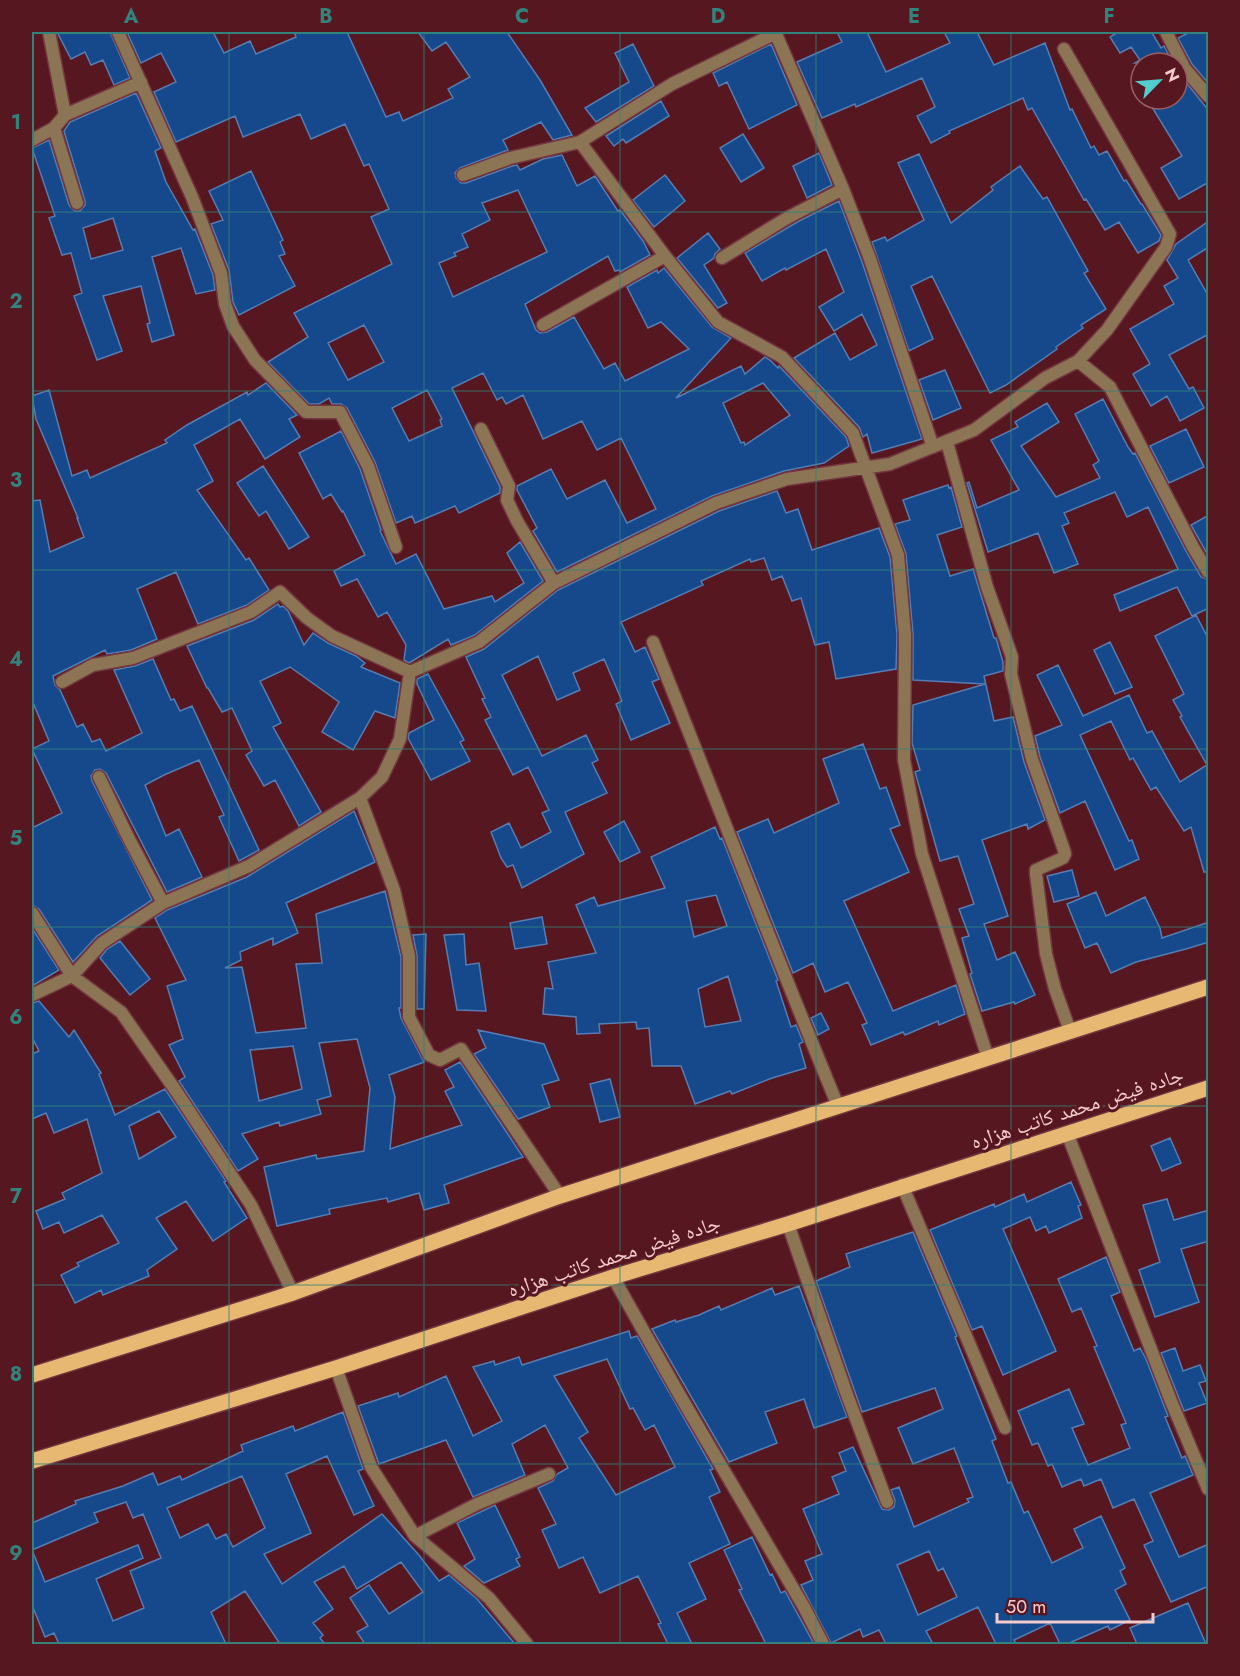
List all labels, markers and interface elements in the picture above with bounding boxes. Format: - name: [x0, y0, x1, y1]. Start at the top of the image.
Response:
- text: A: [123, 2, 139, 31]
- text: B: [319, 2, 333, 31]
- text: C: [515, 2, 529, 31]
- text: D: [711, 2, 725, 31]
- text: E: [908, 2, 920, 31]
- text: F: [1103, 2, 1115, 31]
- north arrow: [1129, 51, 1189, 111]
- text: N: [1159, 64, 1185, 85]
- text: 1: [11, 108, 21, 137]
- text: 2: [9, 287, 23, 316]
- text: 3: [10, 466, 22, 495]
- text: 4: [9, 645, 23, 674]
- text: 5: [10, 824, 23, 853]
- text: 6: [9, 1003, 23, 1032]
- street label: جاده فیض محمد کاتب هزاره: [967, 1059, 1187, 1157]
- text: 7: [10, 1182, 23, 1211]
- street label: جاده فیض محمد کاتب هزاره: [504, 1207, 724, 1305]
- text: 8: [10, 1360, 22, 1389]
- text: 9: [9, 1539, 23, 1568]
- scale bar: [997, 1586, 1153, 1624]
- text: 50 m: [1006, 1594, 1046, 1620]

